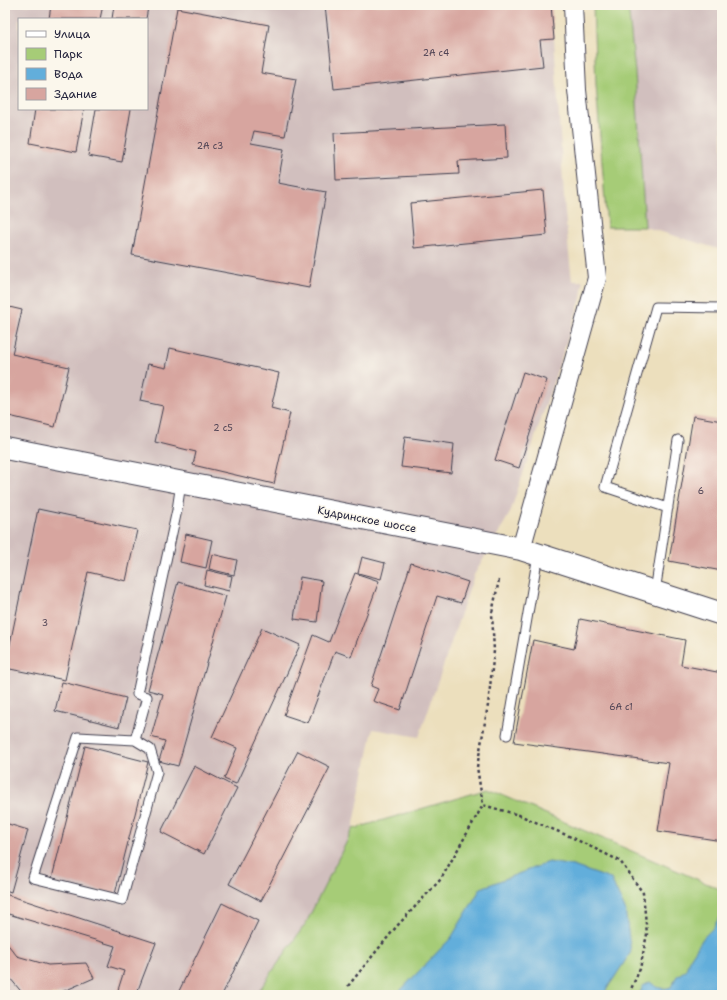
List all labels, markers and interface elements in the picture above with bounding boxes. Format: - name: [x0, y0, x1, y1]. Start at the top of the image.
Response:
- legend: [18, 18, 148, 110]
- text: Улица: [54, 26, 91, 42]
- text: Парк: [54, 46, 83, 62]
- house number: 2А с4: [423, 47, 449, 59]
- text: Вода: [54, 66, 83, 82]
- text: Здание: [54, 86, 98, 102]
- house number: 2А с3: [197, 140, 223, 152]
- house number: 2 с5: [213, 422, 233, 434]
- house number: 6: [698, 485, 704, 497]
- street label: Кудринское шоссе: [316, 503, 418, 536]
- house number: 3: [42, 617, 48, 629]
- house number: 6А с1: [609, 701, 633, 713]

